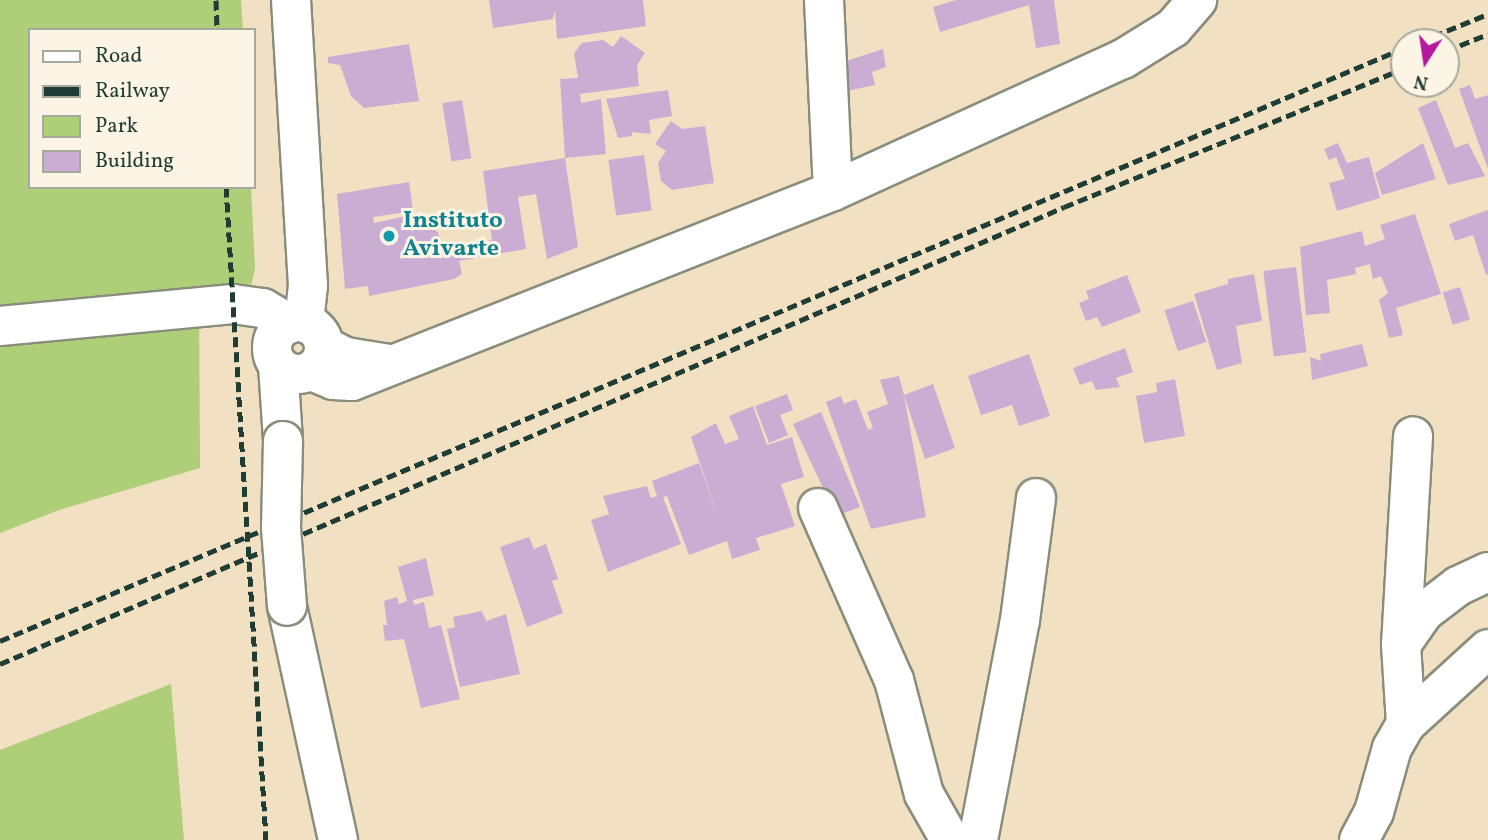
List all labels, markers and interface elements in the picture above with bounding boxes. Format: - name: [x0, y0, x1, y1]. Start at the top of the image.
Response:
- legend: [28, 28, 256, 189]
- north arrow: [1390, 28, 1460, 98]
- text: Road: [95, 42, 142, 71]
- text: N: [1412, 67, 1431, 96]
- text: Railway: [95, 77, 170, 106]
- text: Park: [95, 112, 138, 141]
- text: Building: [95, 147, 174, 176]
- place label: Instituto Avivarte: [403, 208, 503, 264]
- marker: Instituto Avivarte: [381, 228, 397, 244]

